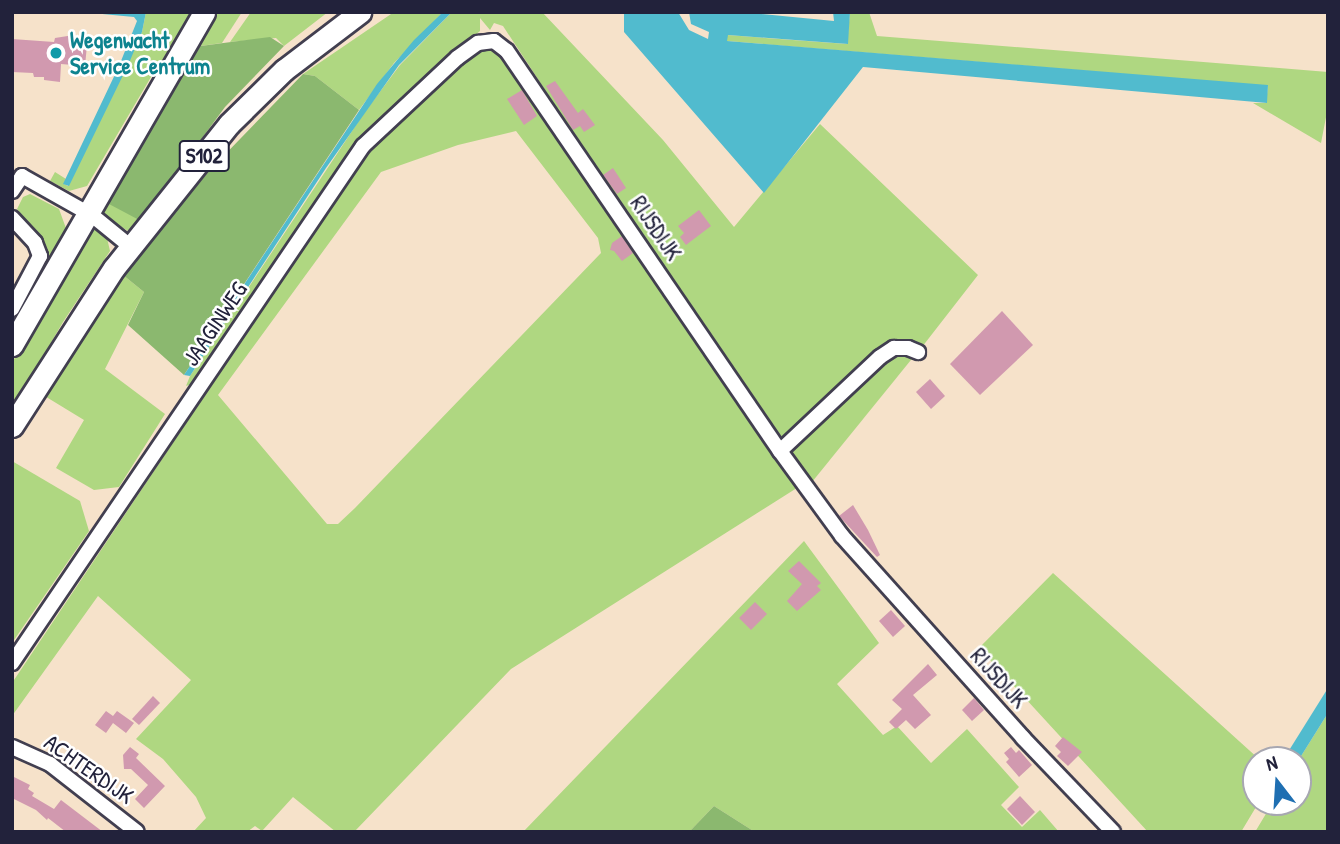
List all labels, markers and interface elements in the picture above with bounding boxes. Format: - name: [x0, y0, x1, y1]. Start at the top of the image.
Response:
- place label: Wegenwacht Service Centrum: [70, 26, 210, 80]
- marker: Wegenwacht Service Centrum: [48, 45, 64, 61]
- road number: S102: [178, 138, 230, 174]
- street label: RIJSDIJK: [624, 191, 688, 265]
- street label: JAAGINWEG: [177, 277, 253, 371]
- street label: RIJSDIJK: [965, 642, 1033, 714]
- street label: ACHTERDIJK: [39, 728, 139, 810]
- north arrow: [1242, 746, 1312, 816]
- text: N: [1263, 749, 1280, 777]

